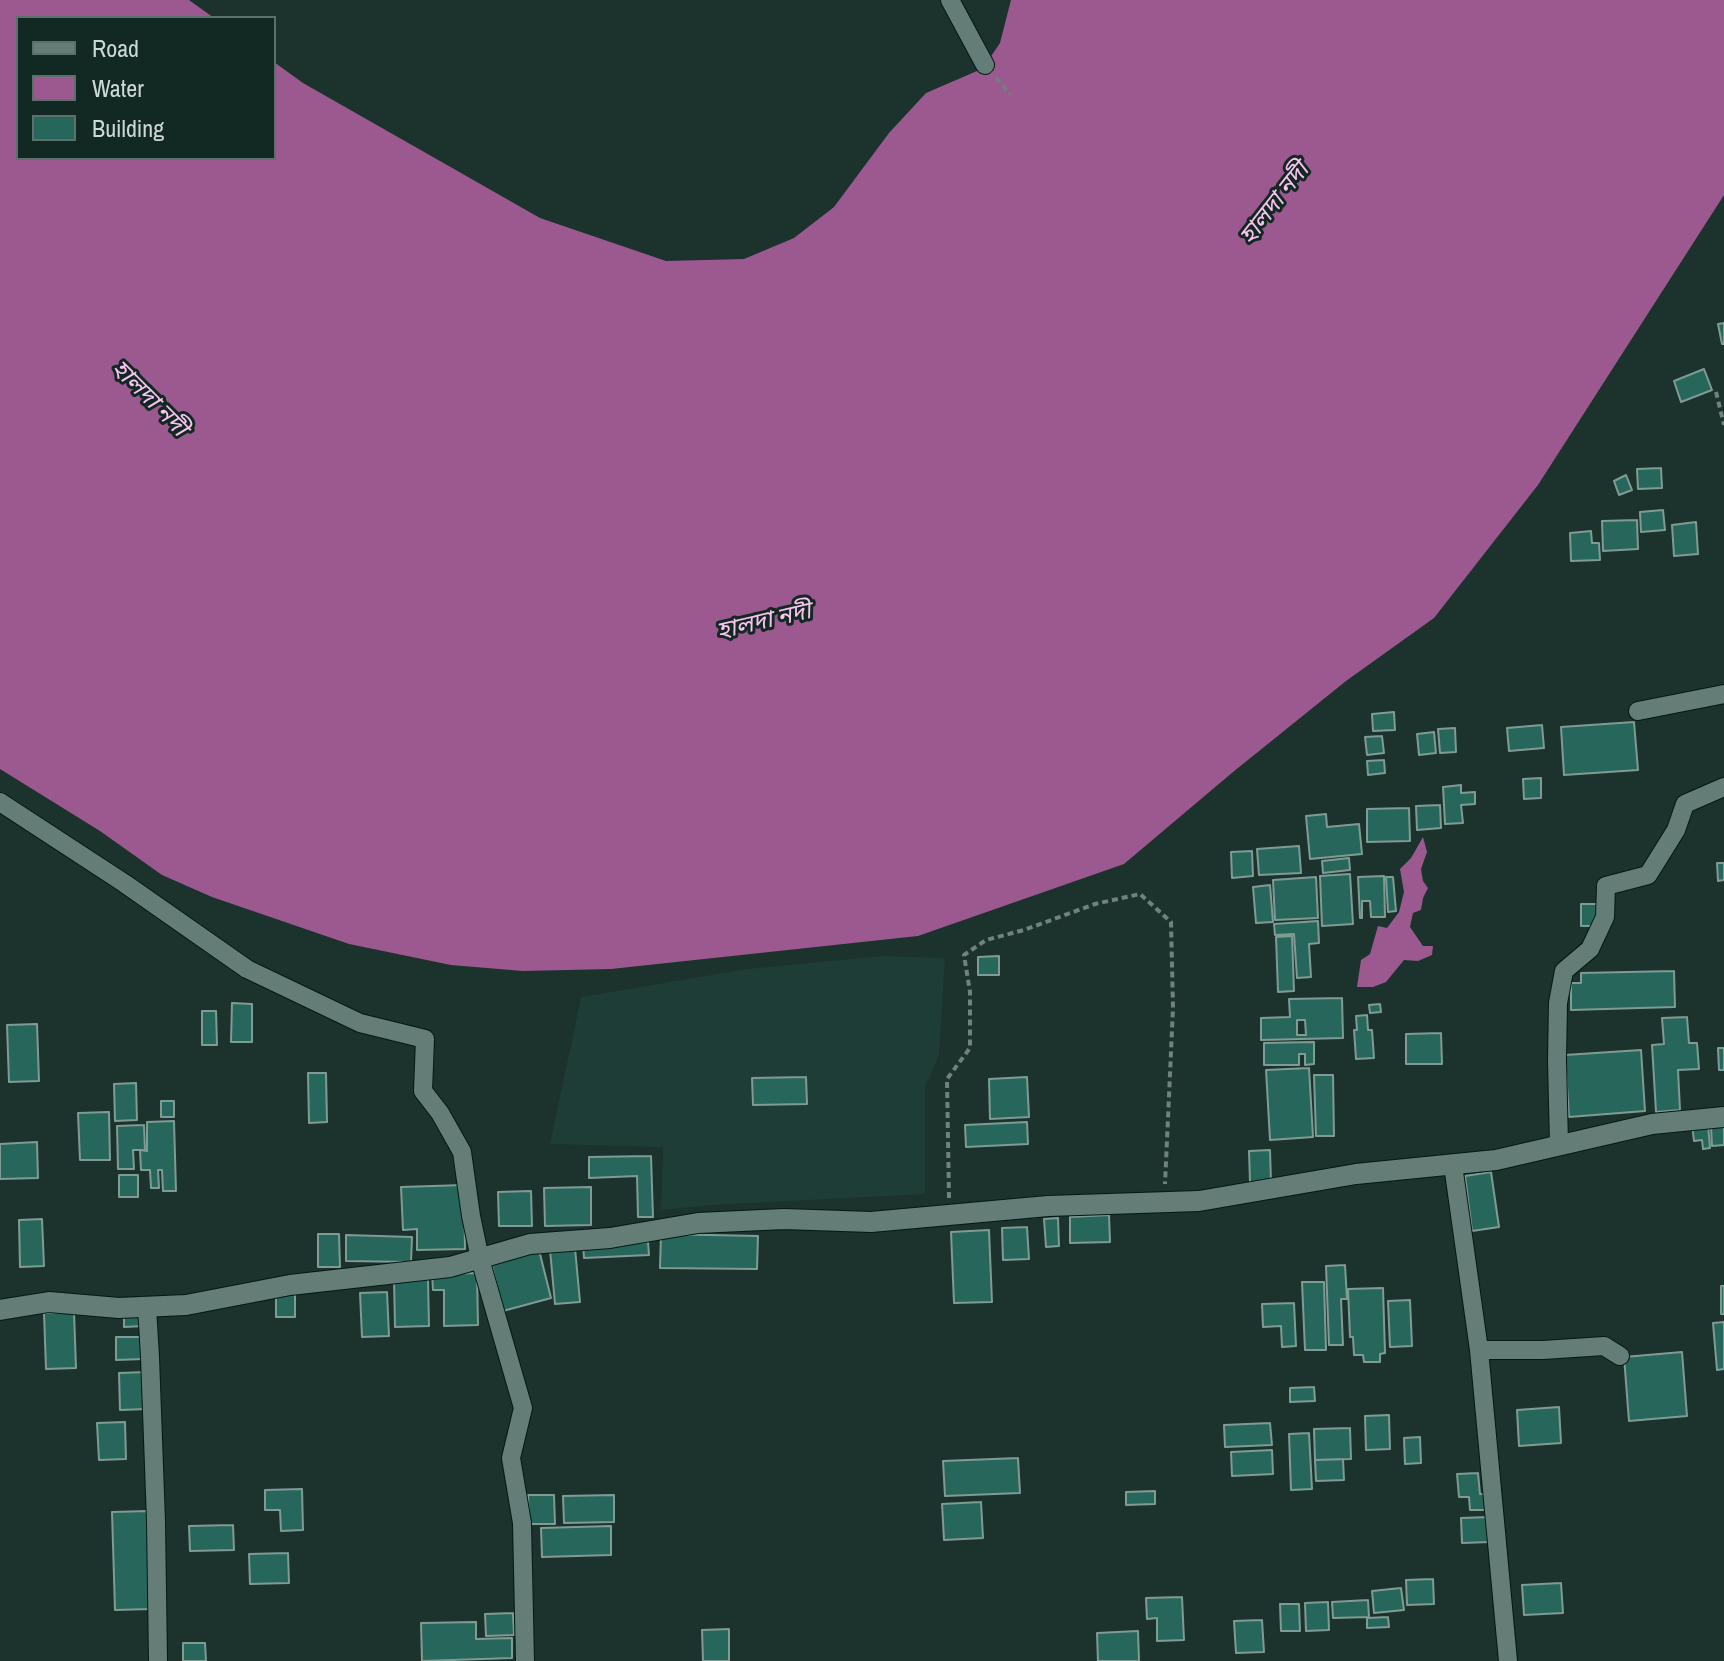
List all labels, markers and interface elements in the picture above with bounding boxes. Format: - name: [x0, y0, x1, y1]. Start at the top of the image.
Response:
- legend: [16, 16, 276, 160]
- text: Road: [92, 32, 139, 64]
- text: Water: [92, 72, 144, 104]
- text: Building: [92, 112, 164, 144]
- water label: হালদা নদী: [1234, 157, 1316, 251]
- water label: হালদা নদী: [105, 355, 193, 443]
- water label: হালদা নদী: [714, 597, 814, 647]

